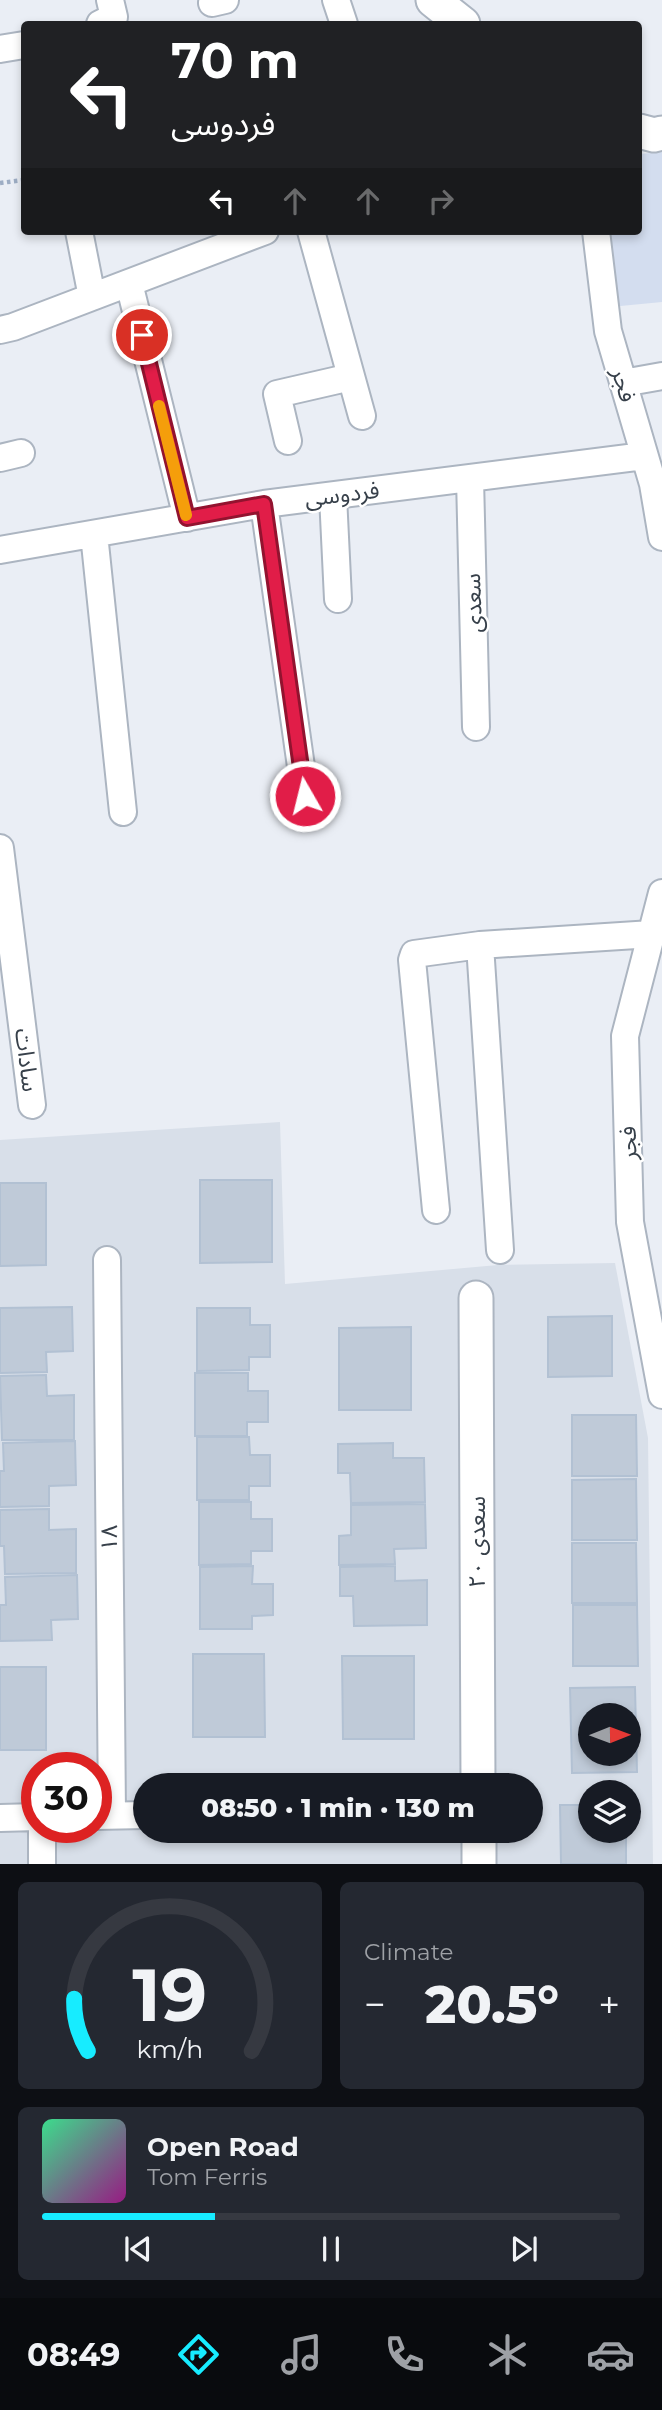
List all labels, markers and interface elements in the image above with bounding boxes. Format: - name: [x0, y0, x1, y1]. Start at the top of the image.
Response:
- text: 70 m: [171, 31, 299, 90]
- icon: left: [56, 49, 147, 140]
- text: فردوسی: [171, 104, 275, 143]
- icon: left: [203, 182, 241, 220]
- icon: ahead: [276, 182, 314, 220]
- icon: ahead: [349, 182, 387, 220]
- icon: right: [422, 182, 460, 220]
- pin: [112, 305, 172, 365]
- icon: arrive: [123, 316, 161, 354]
- street label: فجر: [606, 364, 642, 405]
- street label: فردوسی: [303, 476, 381, 512]
- street label: سعدی: [458, 573, 488, 633]
- position arrow: [268, 759, 342, 833]
- street label: سادات: [9, 1027, 45, 1093]
- street label: فجر: [613, 1125, 643, 1162]
- street label: سعدی ۲۰: [463, 1496, 491, 1588]
- street label: ۱۸: [95, 1525, 123, 1551]
- north arrow: [578, 1703, 640, 1766]
- map controls: [578, 1703, 641, 1843]
- speed limit sign: 30: [21, 1752, 112, 1843]
- button: layers: [578, 1780, 641, 1843]
- text: 08:50 · 1 min · 130 m: [201, 1792, 475, 1824]
- text: Climate: [364, 1938, 453, 1966]
- text: 19: [133, 1952, 207, 2040]
- text: 20.5°: [425, 1973, 559, 2036]
- text: −: [364, 1981, 386, 2028]
- text: +: [598, 1981, 620, 2028]
- text: km/h: [137, 2034, 203, 2064]
- text: Open Road: [147, 2131, 299, 2163]
- text: Tom Ferris: [147, 2163, 267, 2191]
- icon: previous: [119, 2230, 157, 2268]
- icon: pause: [312, 2230, 350, 2268]
- icon: next: [505, 2230, 543, 2268]
- icon: directions: [174, 2330, 223, 2379]
- icon: music: [277, 2330, 326, 2379]
- icon: phone: [380, 2330, 429, 2379]
- icon: climate: [483, 2330, 532, 2379]
- icon: car: [586, 2330, 635, 2379]
- text: 08:49: [27, 2335, 121, 2374]

